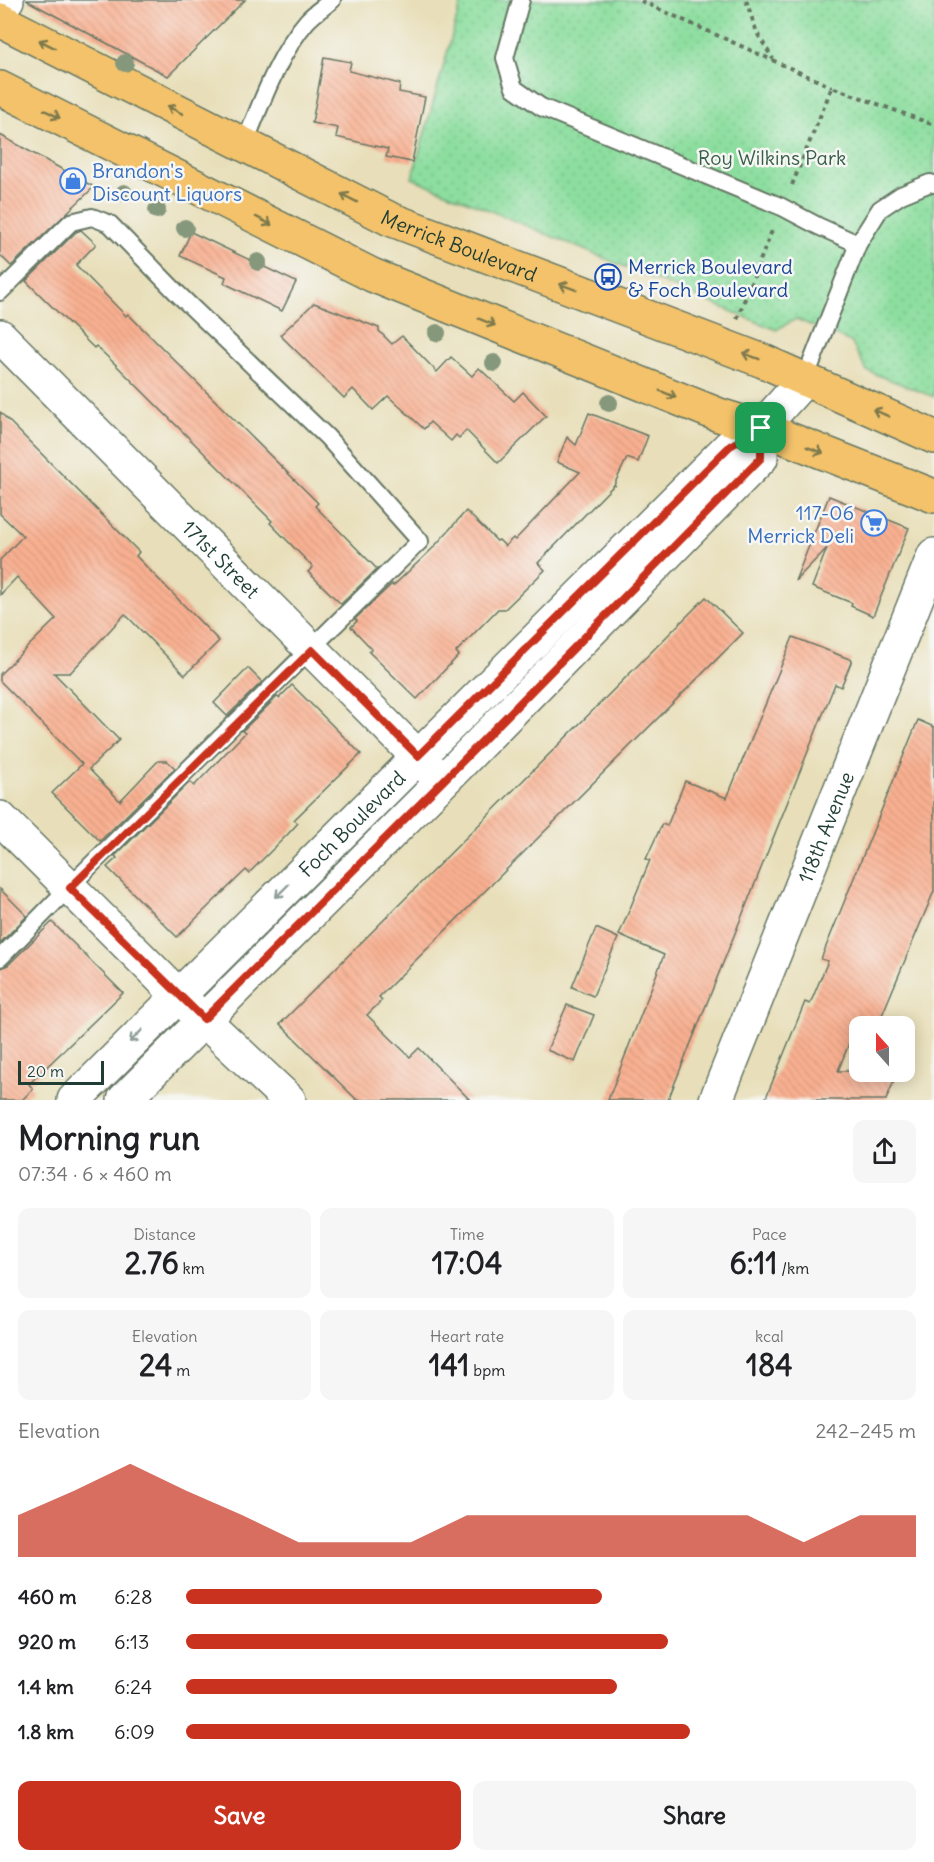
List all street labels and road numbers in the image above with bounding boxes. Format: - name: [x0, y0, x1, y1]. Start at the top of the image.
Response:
- street label: Merrick Boulevard: [377, 204, 541, 286]
- street label: 171st Street: [177, 515, 265, 603]
- street label: Foch Boulevard: [293, 765, 410, 882]
- street label: 118th Avenue: [792, 768, 859, 886]

